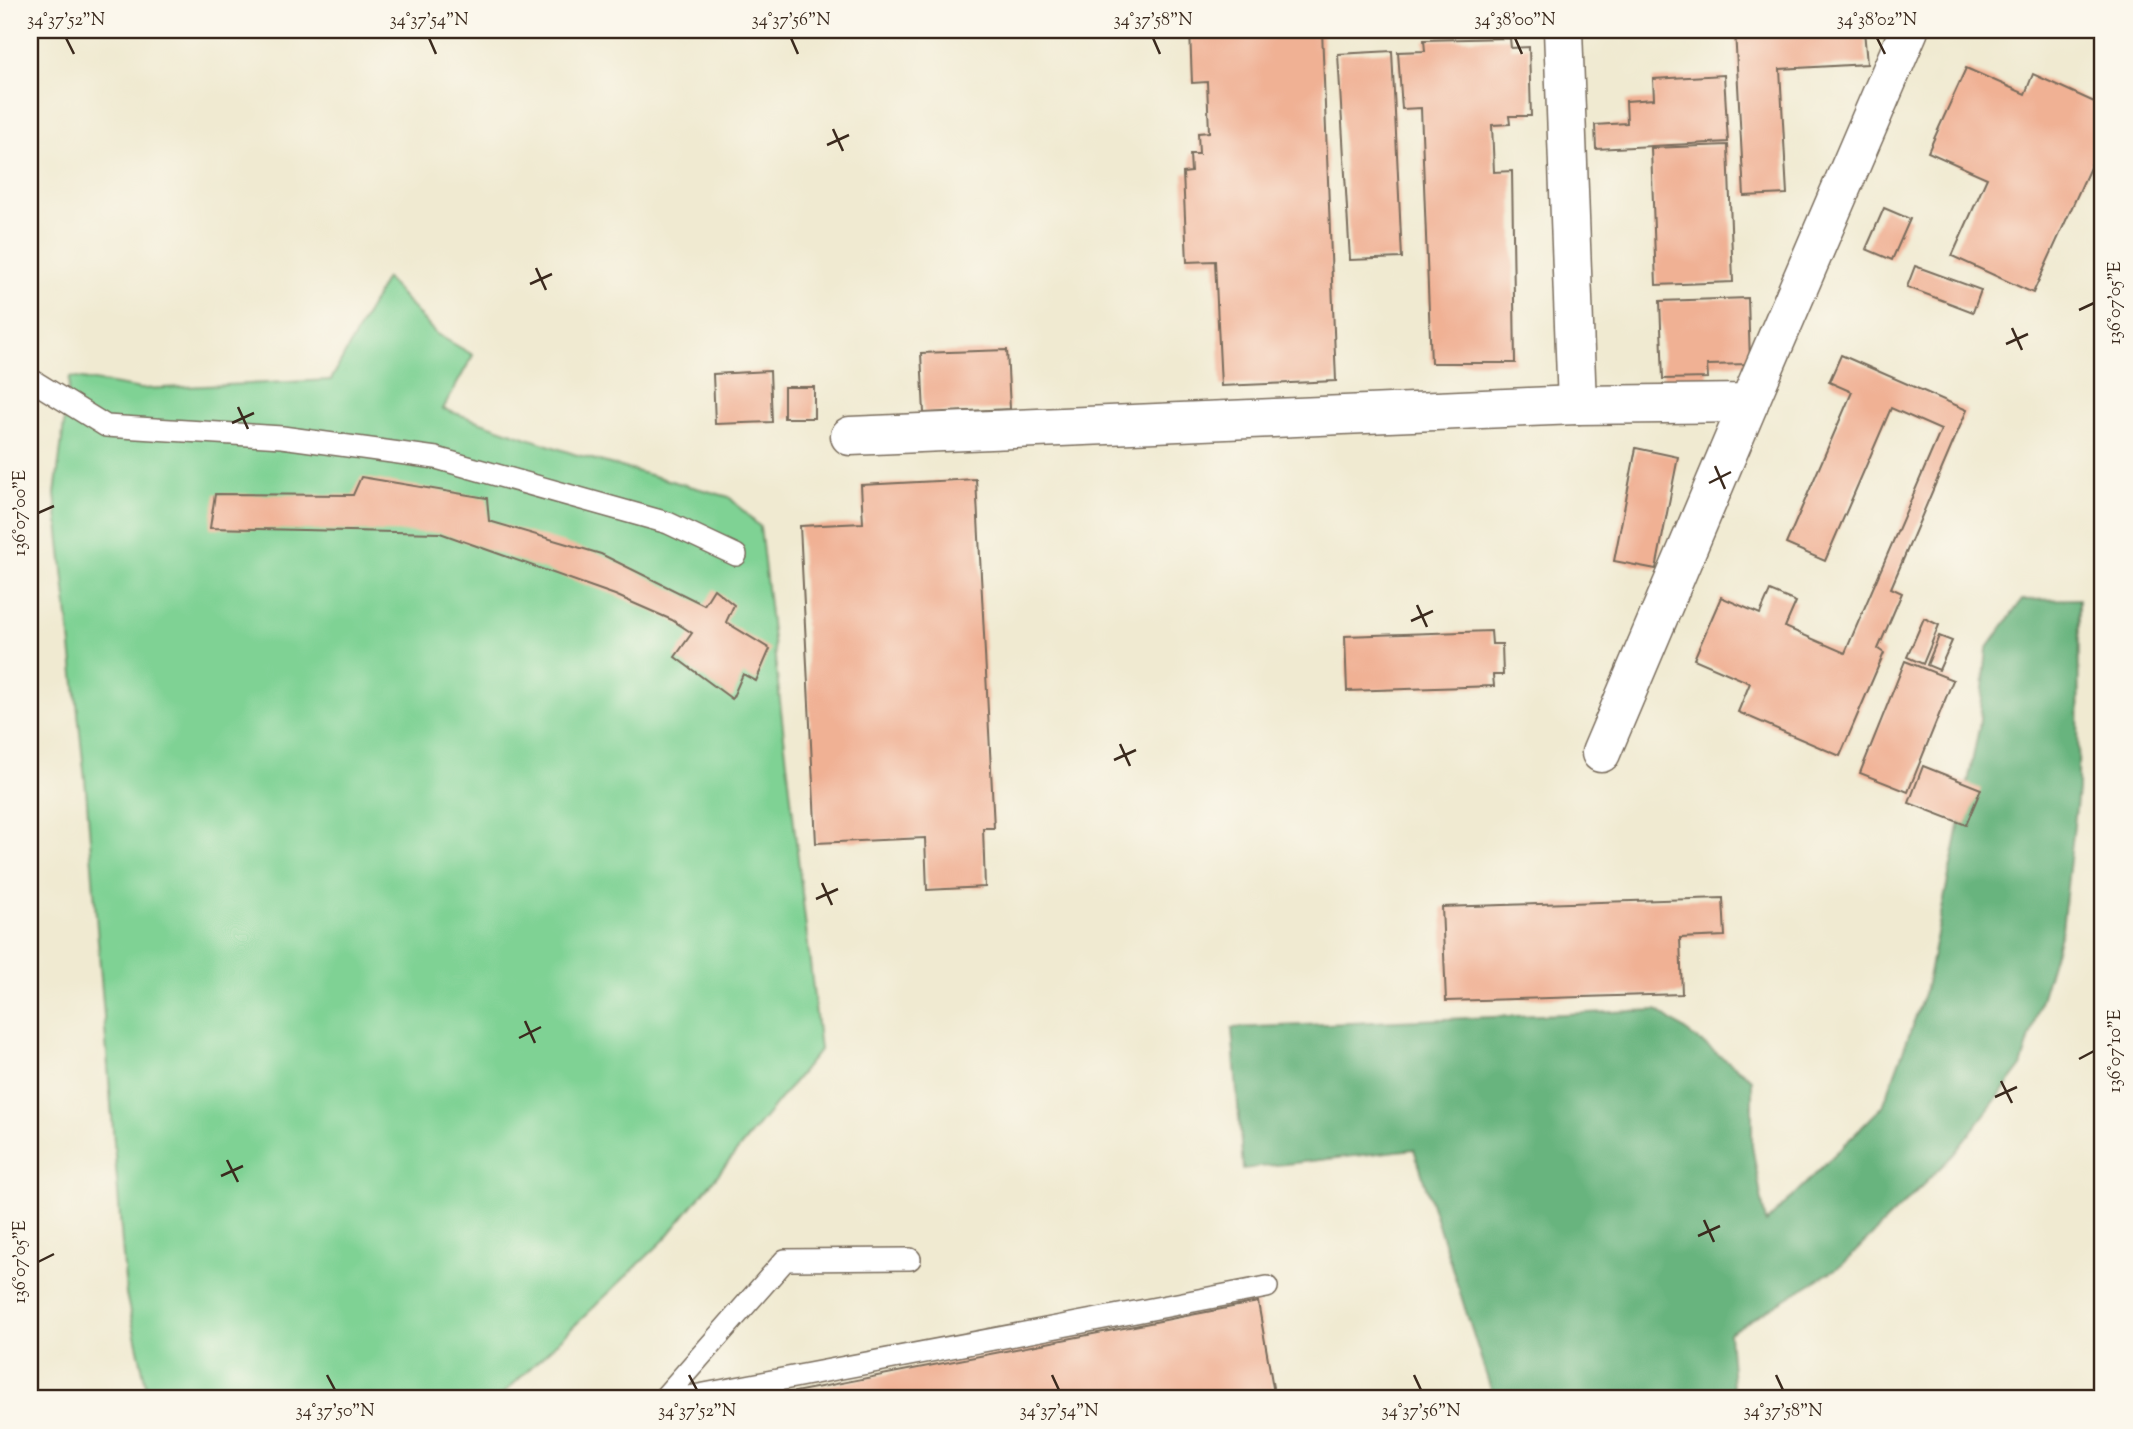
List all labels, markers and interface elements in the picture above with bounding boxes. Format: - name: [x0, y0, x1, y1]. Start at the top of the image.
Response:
- text: 34°37'52"N: [27, 8, 105, 34]
- text: 34°37'54"N: [389, 8, 469, 34]
- text: 34°37'56"N: [751, 8, 831, 34]
- text: 34°37'58"N: [1113, 8, 1193, 34]
- text: 34°38'00"N: [1474, 8, 1556, 34]
- text: 34°38'02"N: [1837, 8, 1917, 34]
- text: 136°07'05"E: [2103, 261, 2129, 345]
- text: 136°07'00"E: [8, 470, 34, 556]
- text: 136°07'10"E: [2103, 1009, 2129, 1093]
- text: 136°07'05"E: [8, 1220, 34, 1304]
- text: 34°37'50"N: [295, 1399, 375, 1425]
- text: 34°37'52"N: [658, 1399, 736, 1425]
- text: 34°37'54"N: [1019, 1399, 1099, 1425]
- text: 34°37'56"N: [1381, 1399, 1461, 1425]
- text: 34°37'58"N: [1743, 1399, 1823, 1425]

